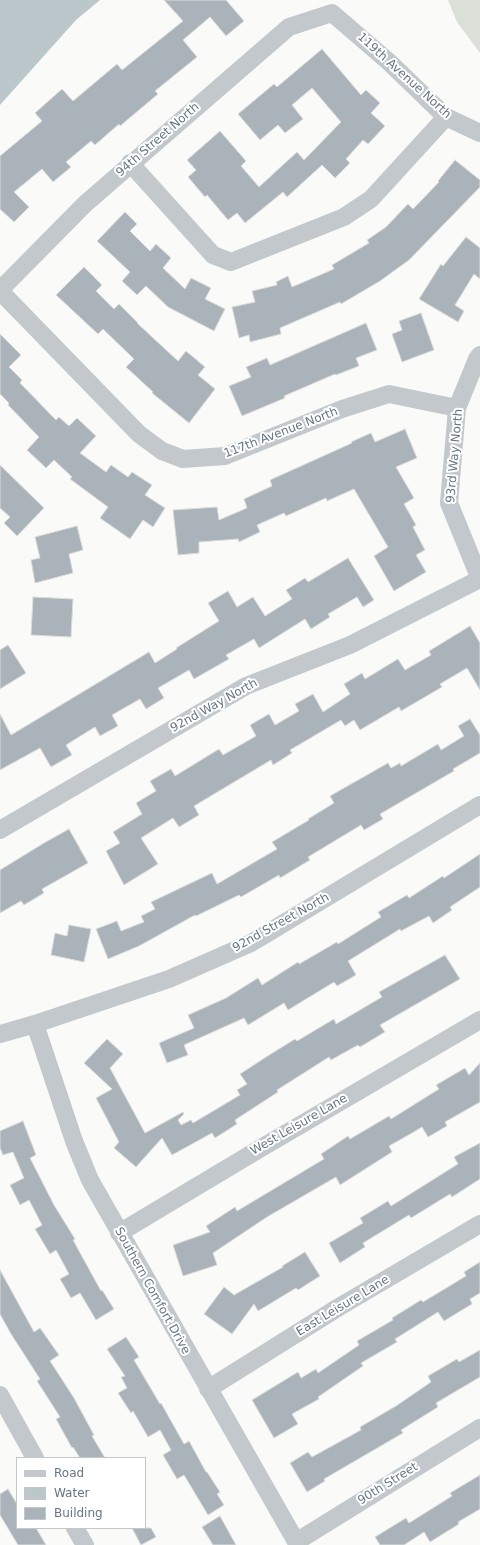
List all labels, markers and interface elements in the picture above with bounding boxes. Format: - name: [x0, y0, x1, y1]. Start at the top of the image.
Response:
- street label: 119th Avenue North: [354, 30, 454, 122]
- street label: 94th Street North: [114, 100, 202, 180]
- street label: 117th Avenue North: [222, 405, 340, 461]
- street label: 93rd Way North: [444, 408, 466, 504]
- street label: 92nd Way North: [168, 676, 260, 736]
- street label: 92nd Street North: [230, 890, 332, 956]
- street label: West Leisure Lane: [248, 1091, 350, 1159]
- street label: Southern Comfort Drive: [111, 1225, 193, 1357]
- street label: East Leisure Lane: [294, 1273, 392, 1339]
- legend: [16, 1457, 146, 1529]
- street label: 90th Street: [355, 1460, 421, 1508]
- text: Road: [54, 1466, 84, 1480]
- text: Water: [54, 1486, 89, 1500]
- text: Building: [54, 1506, 103, 1520]

